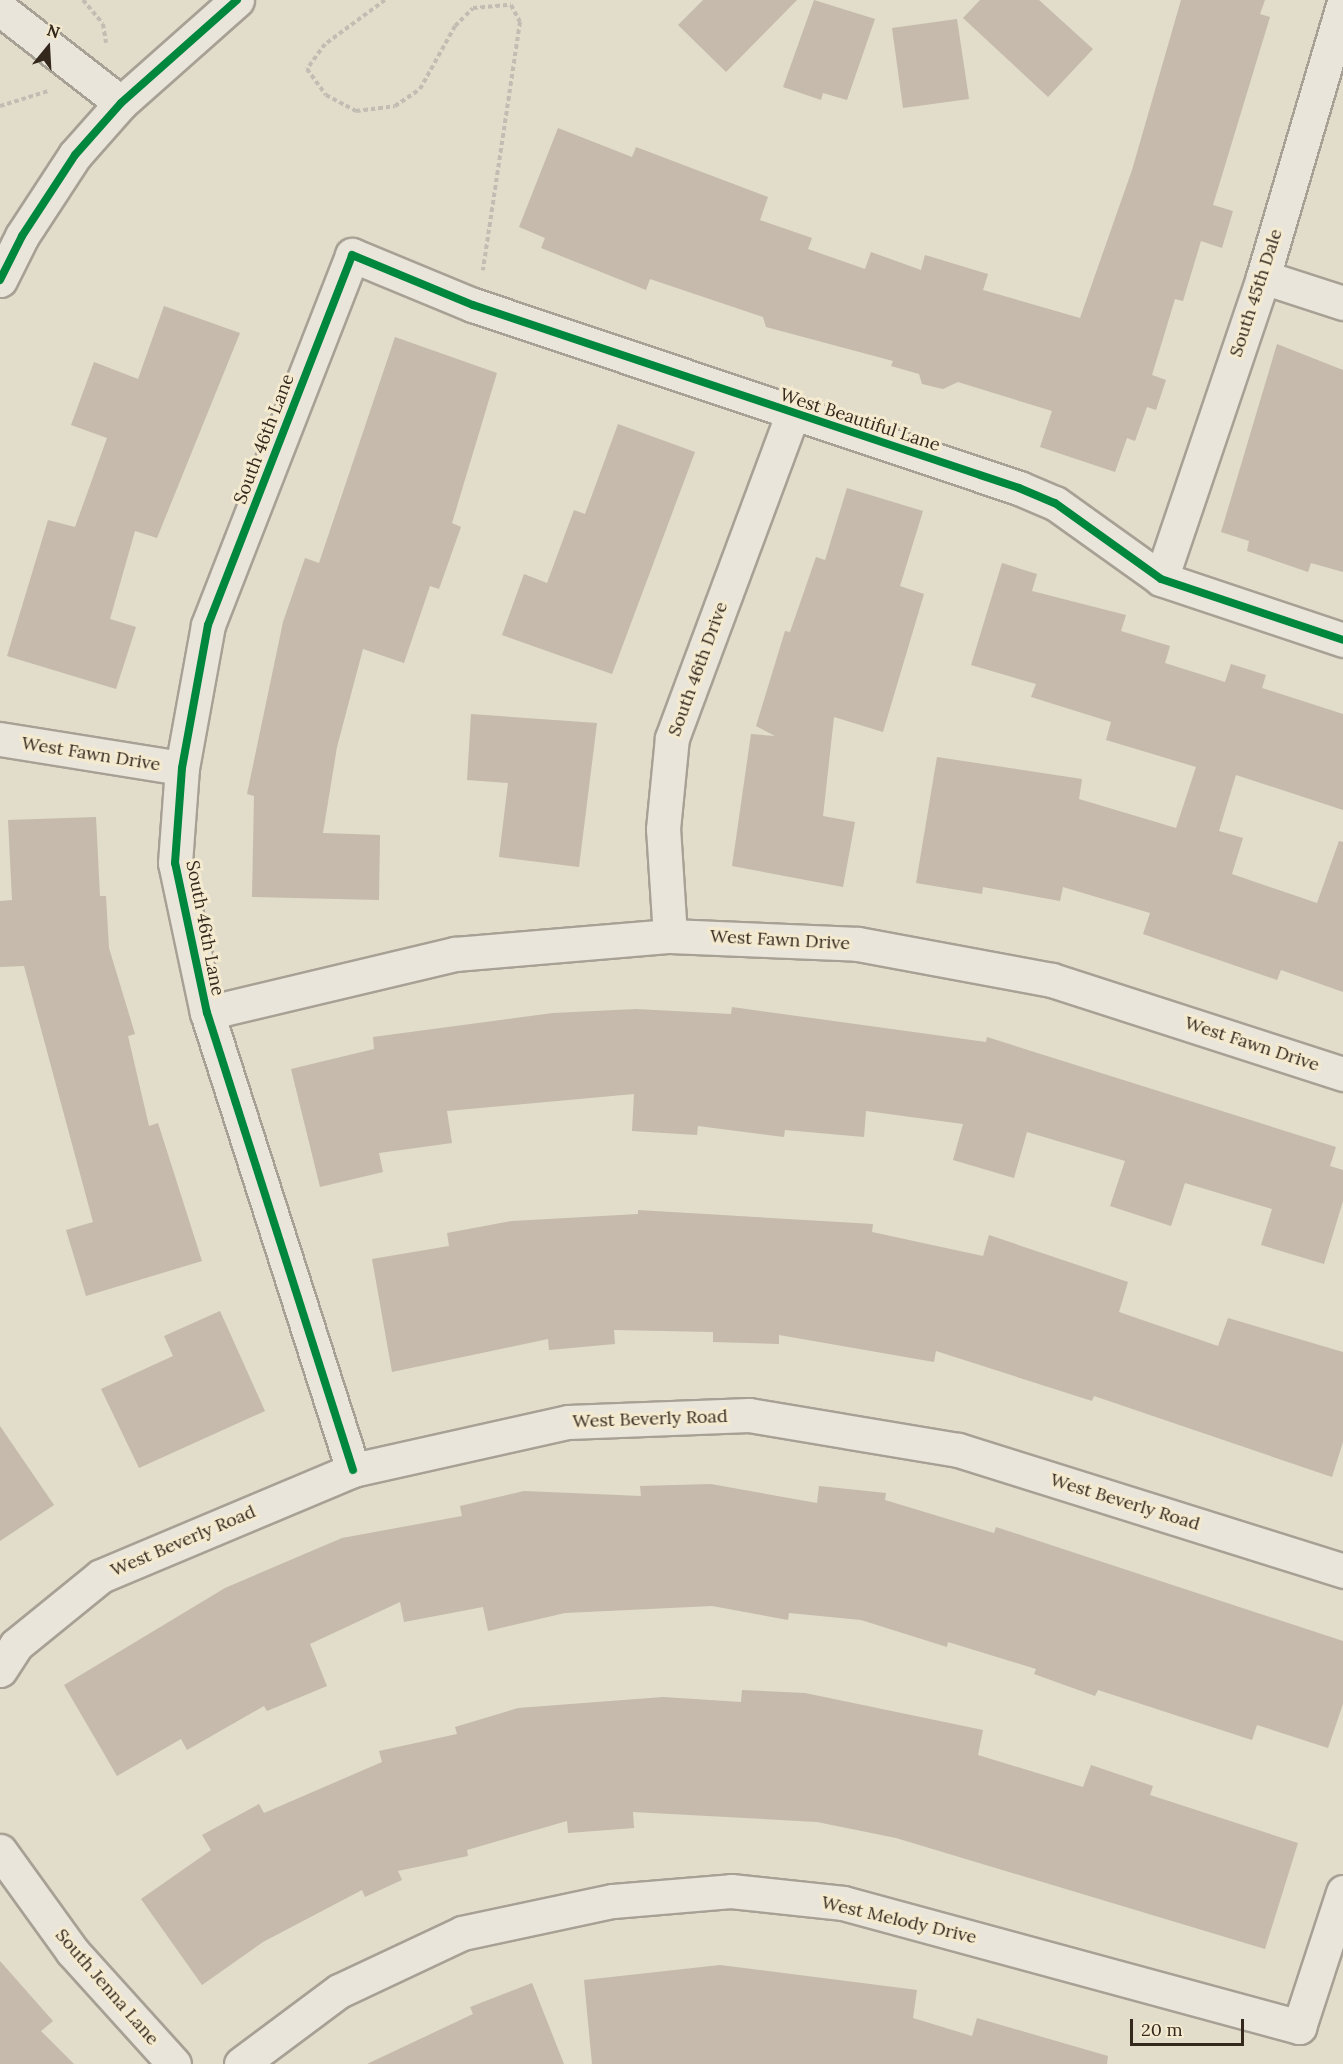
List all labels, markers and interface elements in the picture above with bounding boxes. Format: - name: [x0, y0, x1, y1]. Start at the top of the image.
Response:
- north arrow: [18, 18, 78, 78]
- text: N: [45, 19, 63, 42]
- street label: South 45th Dale: [1225, 226, 1287, 360]
- street label: South 46th Lane: [229, 371, 299, 507]
- street label: West Beautiful Lane: [777, 384, 943, 456]
- street label: South 46th Drive: [664, 599, 732, 739]
- street label: West Fawn Drive: [20, 732, 162, 776]
- street label: South 46th Lane: [181, 859, 229, 997]
- street label: West Fawn Drive: [709, 926, 851, 954]
- street label: West Fawn Drive: [1182, 1012, 1322, 1076]
- street label: West Beverly Road: [572, 1405, 728, 1433]
- street label: West Beverly Road: [1048, 1469, 1202, 1535]
- street label: West Beverly Road: [107, 1501, 259, 1581]
- street label: West Melody Drive: [819, 1892, 979, 1948]
- street label: South Jenna Lane: [51, 1925, 163, 2049]
- scale bar: [1133, 2007, 1247, 2045]
- text: 20 m: [1141, 2018, 1183, 2041]

